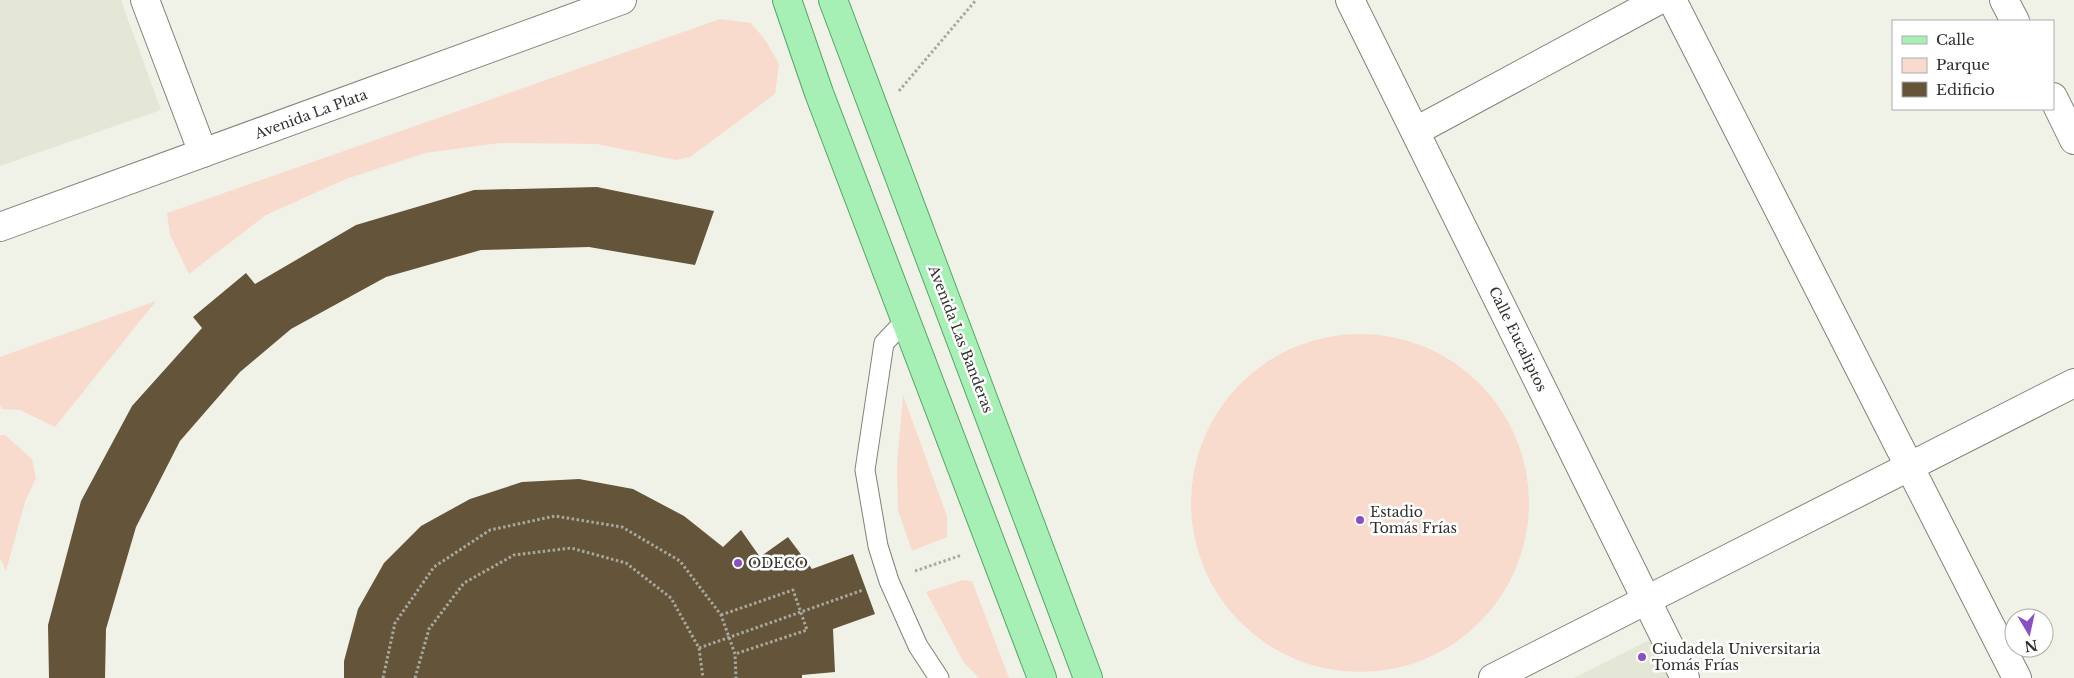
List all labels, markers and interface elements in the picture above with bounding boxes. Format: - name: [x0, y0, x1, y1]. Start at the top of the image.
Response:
- legend: [1892, 20, 2054, 110]
- text: Calle: [1936, 30, 1975, 49]
- text: Parque: [1936, 55, 1990, 74]
- text: Edificio: [1936, 80, 1995, 99]
- street label: Avenida La Plata: [251, 85, 370, 143]
- street label: Avenida Las Banderas: [924, 262, 997, 415]
- street label: Calle Eucaliptos: [1485, 284, 1551, 394]
- place label: Estadio Tomás Frías: [1370, 503, 1457, 537]
- marker: Estadio Tomás Frías: [1354, 514, 1366, 526]
- place label: ODECO: [748, 554, 808, 572]
- marker: ODECO: [732, 557, 744, 569]
- north arrow: [2004, 608, 2054, 658]
- text: N: [2023, 636, 2039, 656]
- place label: Ciudadela Universitaria Tomás Frías: [1652, 640, 1821, 674]
- marker: Ciudadela Universitaria Tomás Frías: [1636, 651, 1648, 663]

